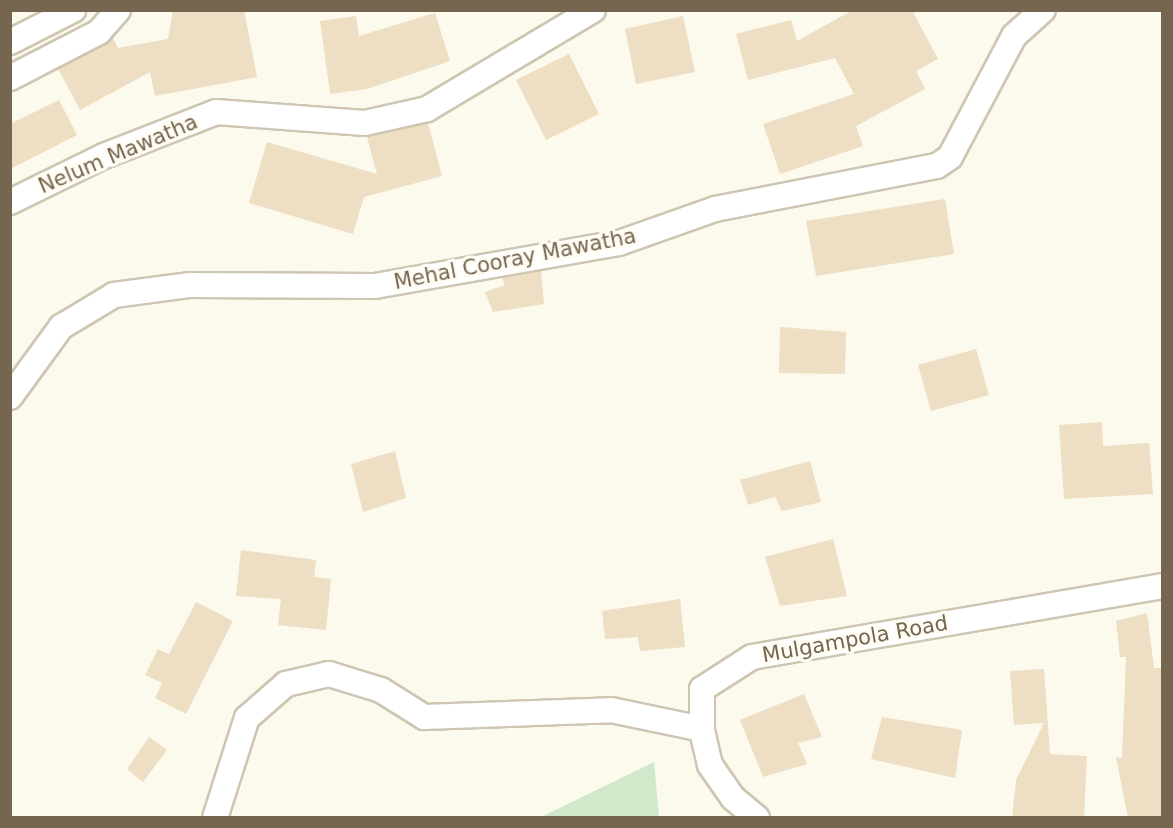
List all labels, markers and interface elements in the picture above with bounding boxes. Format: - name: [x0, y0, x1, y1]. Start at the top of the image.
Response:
- street label: Nelum Mawatha: [35, 109, 201, 199]
- street label: Mehal Cooray Mawatha: [392, 223, 638, 295]
- street label: Mulgampola Road: [760, 610, 950, 668]

